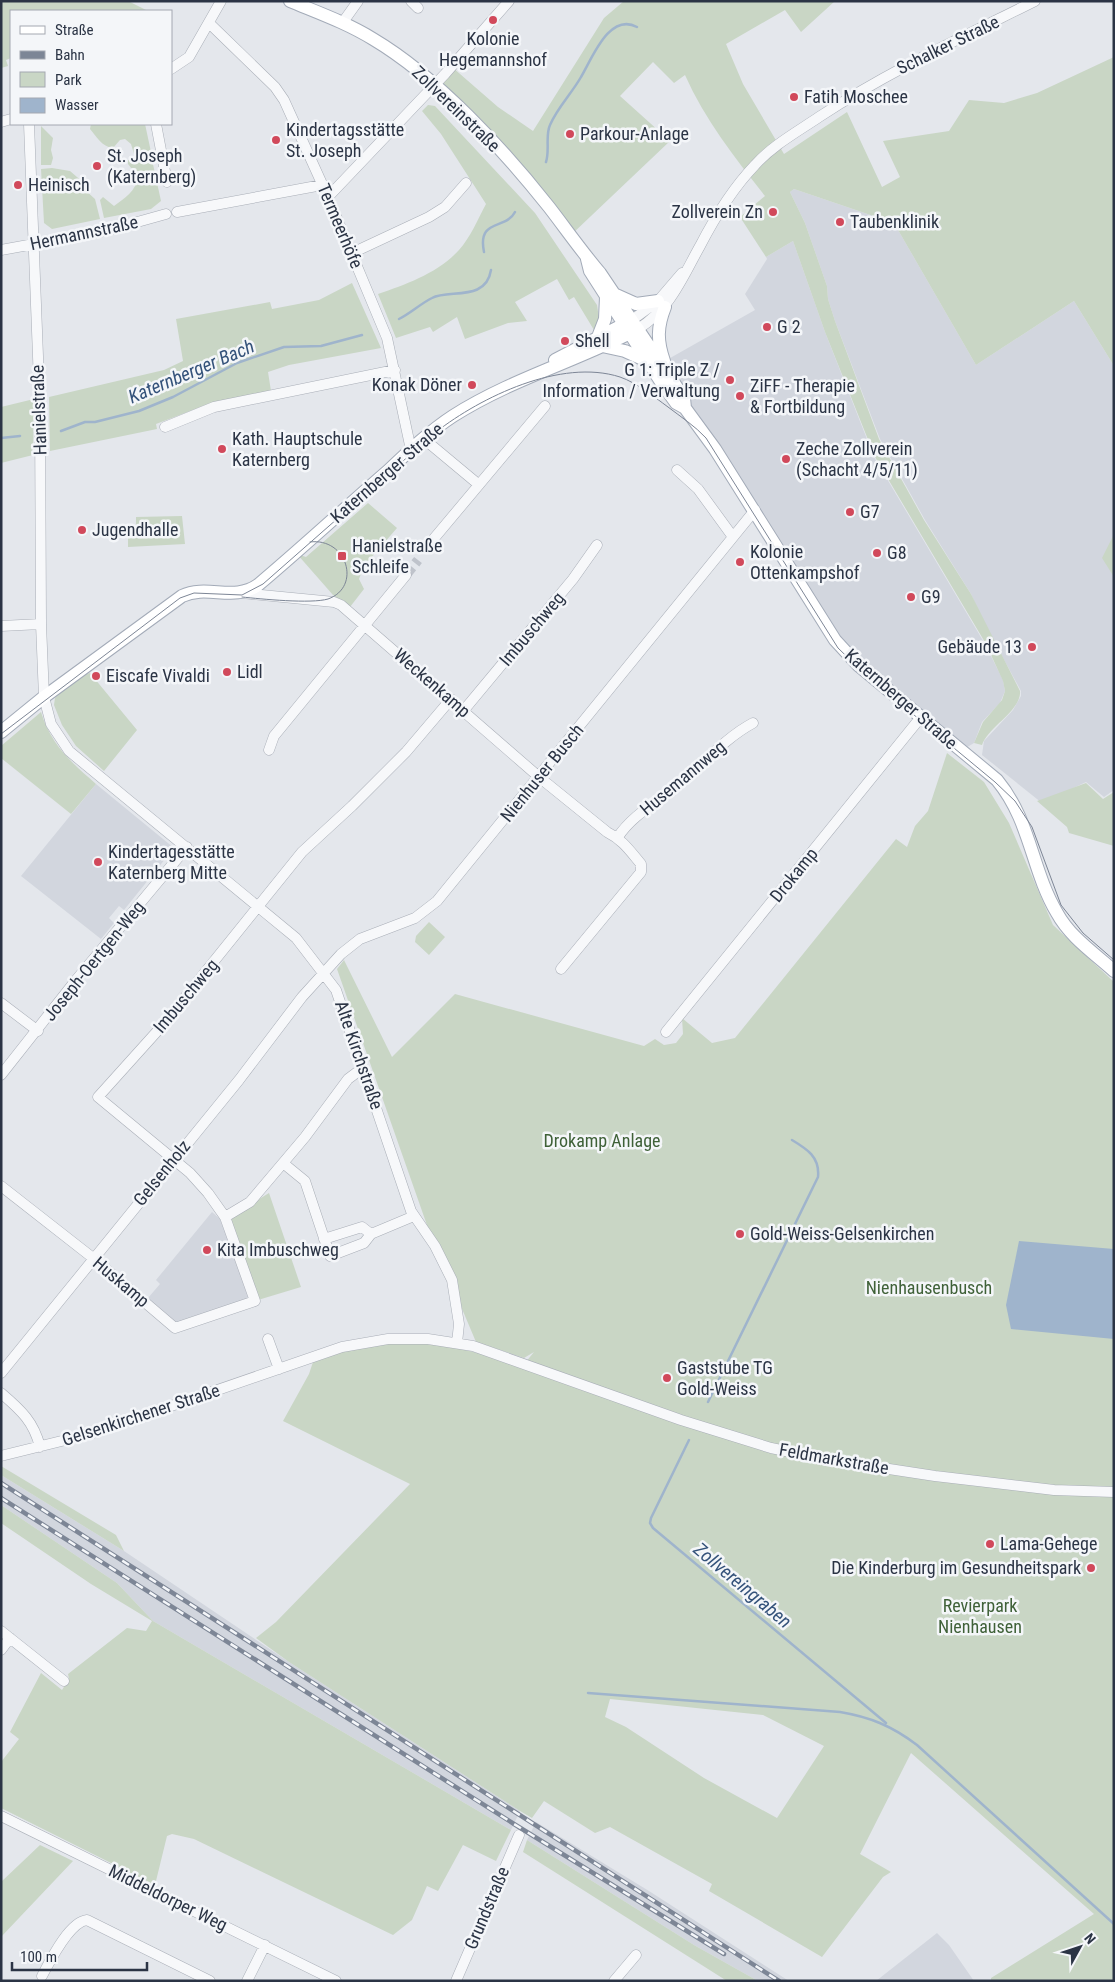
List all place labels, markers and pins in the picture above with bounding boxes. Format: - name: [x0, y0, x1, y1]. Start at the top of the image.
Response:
- marker: Kolonie Hegemannshof: [487, 14, 499, 26]
- place label: Kolonie Hegemannshof: [439, 28, 547, 70]
- place label: Fatih Moschee: [804, 86, 908, 107]
- marker: Fatih Moschee: [788, 91, 800, 103]
- place label: Kindertagsstätte St. Joseph: [286, 119, 404, 161]
- place label: Parkour-Anlage: [580, 123, 689, 144]
- marker: Parkour-Anlage: [564, 128, 576, 140]
- marker: Kindertagsstätte St. Joseph: [270, 134, 282, 146]
- place label: St. Joseph (Katernberg): [107, 145, 196, 188]
- marker: St. Joseph (Katernberg): [91, 160, 103, 172]
- place label: Heinisch: [28, 174, 90, 195]
- marker: Heinisch: [12, 179, 24, 191]
- place label: Zollverein Zn: [672, 201, 763, 222]
- marker: Zollverein Zn: [767, 206, 779, 218]
- place label: Taubenklinik: [850, 211, 939, 232]
- marker: Taubenklinik: [834, 216, 846, 228]
- place label: G 2: [777, 316, 801, 337]
- marker: G 2: [761, 321, 773, 333]
- place label: Shell: [575, 330, 610, 351]
- marker: Shell: [559, 335, 571, 347]
- place label: G 1: Triple Z / Information / Verwaltung: [542, 359, 720, 401]
- place label: Konak Döner: [372, 374, 463, 395]
- marker: G 1: Triple Z / Information / Verwaltung: [724, 374, 736, 386]
- place label: ZiFF - Therapie & Fortbildung: [750, 375, 855, 417]
- marker: Konak Döner: [466, 379, 478, 391]
- marker: ZiFF - Therapie & Fortbildung: [734, 390, 746, 402]
- place label: Kath. Hauptschule Katernberg: [232, 428, 363, 470]
- place label: Zeche Zollverein (Schacht 4/5/11): [796, 438, 918, 481]
- marker: Kath. Hauptschule Katernberg: [216, 443, 228, 455]
- marker: Zeche Zollverein (Schacht 4/5/11): [780, 453, 792, 465]
- place label: G7: [860, 501, 880, 522]
- marker: G7: [844, 506, 856, 518]
- place label: Jugendhalle: [92, 519, 178, 540]
- marker: Jugendhalle: [76, 524, 88, 536]
- place label: Hanielstraße Schleife: [352, 535, 442, 577]
- place label: Kolonie Ottenkampshof: [750, 541, 860, 583]
- place label: G8: [887, 542, 907, 563]
- marker: G8: [871, 547, 883, 559]
- marker: Hanielstraße Schleife: [336, 550, 348, 562]
- marker: Kolonie Ottenkampshof: [734, 556, 746, 568]
- place label: G9: [921, 586, 941, 607]
- marker: G9: [905, 591, 917, 603]
- place label: Gebäude 13: [937, 636, 1022, 657]
- marker: Gebäude 13: [1026, 641, 1038, 653]
- place label: Lidl: [237, 661, 263, 682]
- place label: Eiscafe Vivaldi: [106, 665, 210, 686]
- marker: Lidl: [221, 666, 233, 678]
- marker: Eiscafe Vivaldi: [90, 670, 102, 682]
- place label: Kindertagesstätte Katernberg Mitte: [108, 841, 235, 883]
- marker: Kindertagesstätte Katernberg Mitte: [92, 856, 104, 868]
- place label: Gold-Weiss-Gelsenkirchen: [750, 1223, 934, 1244]
- marker: Gold-Weiss-Gelsenkirchen: [734, 1228, 746, 1240]
- place label: Kita Imbuschweg: [217, 1239, 339, 1260]
- marker: Kita Imbuschweg: [201, 1244, 213, 1256]
- place label: Gaststube TG Gold-Weiss: [677, 1357, 773, 1399]
- marker: Gaststube TG Gold-Weiss: [661, 1372, 673, 1384]
- place label: Lama-Gehege: [1000, 1533, 1097, 1554]
- marker: Lama-Gehege: [984, 1538, 996, 1550]
- place label: Die Kinderburg im Gesundheitspark: [831, 1557, 1081, 1578]
- marker: Die Kinderburg im Gesundheitspark: [1085, 1562, 1097, 1574]

